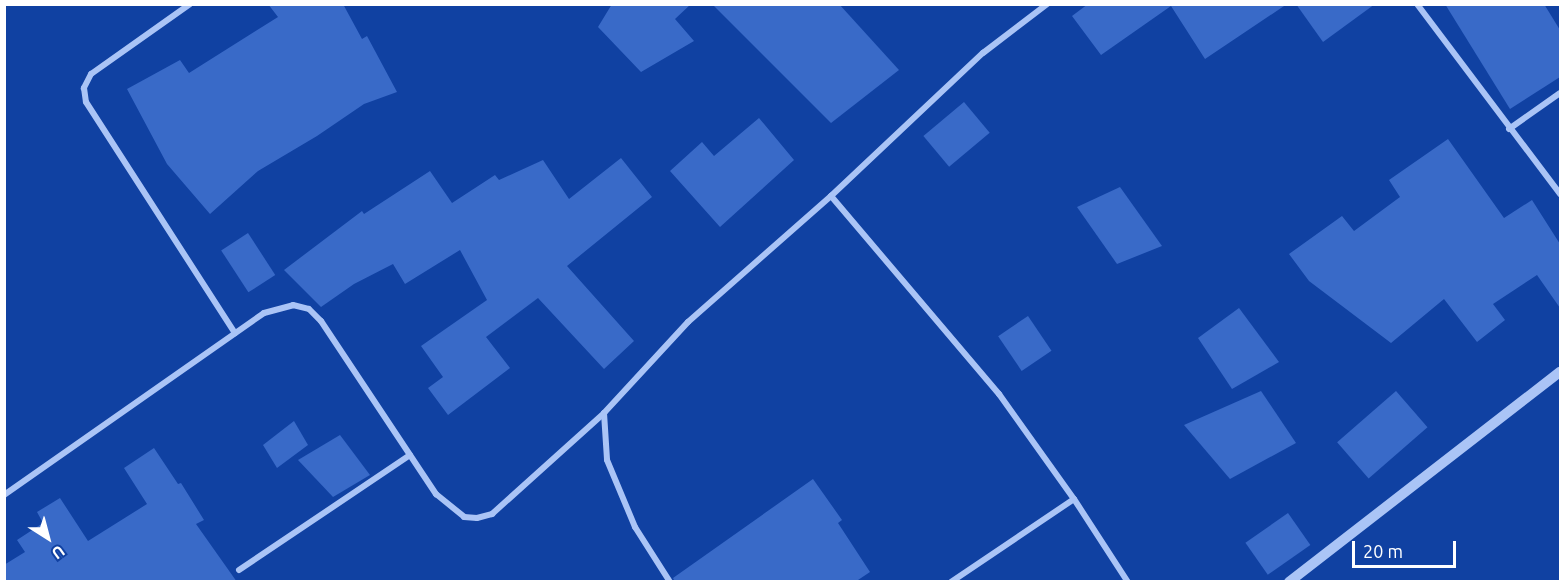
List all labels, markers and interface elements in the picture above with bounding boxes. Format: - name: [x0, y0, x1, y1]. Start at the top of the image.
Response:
- north arrow: [18, 508, 78, 568]
- scale bar: [1355, 529, 1458, 567]
- text: 20 m: [1363, 541, 1403, 561]
- text: U: [49, 542, 68, 563]

